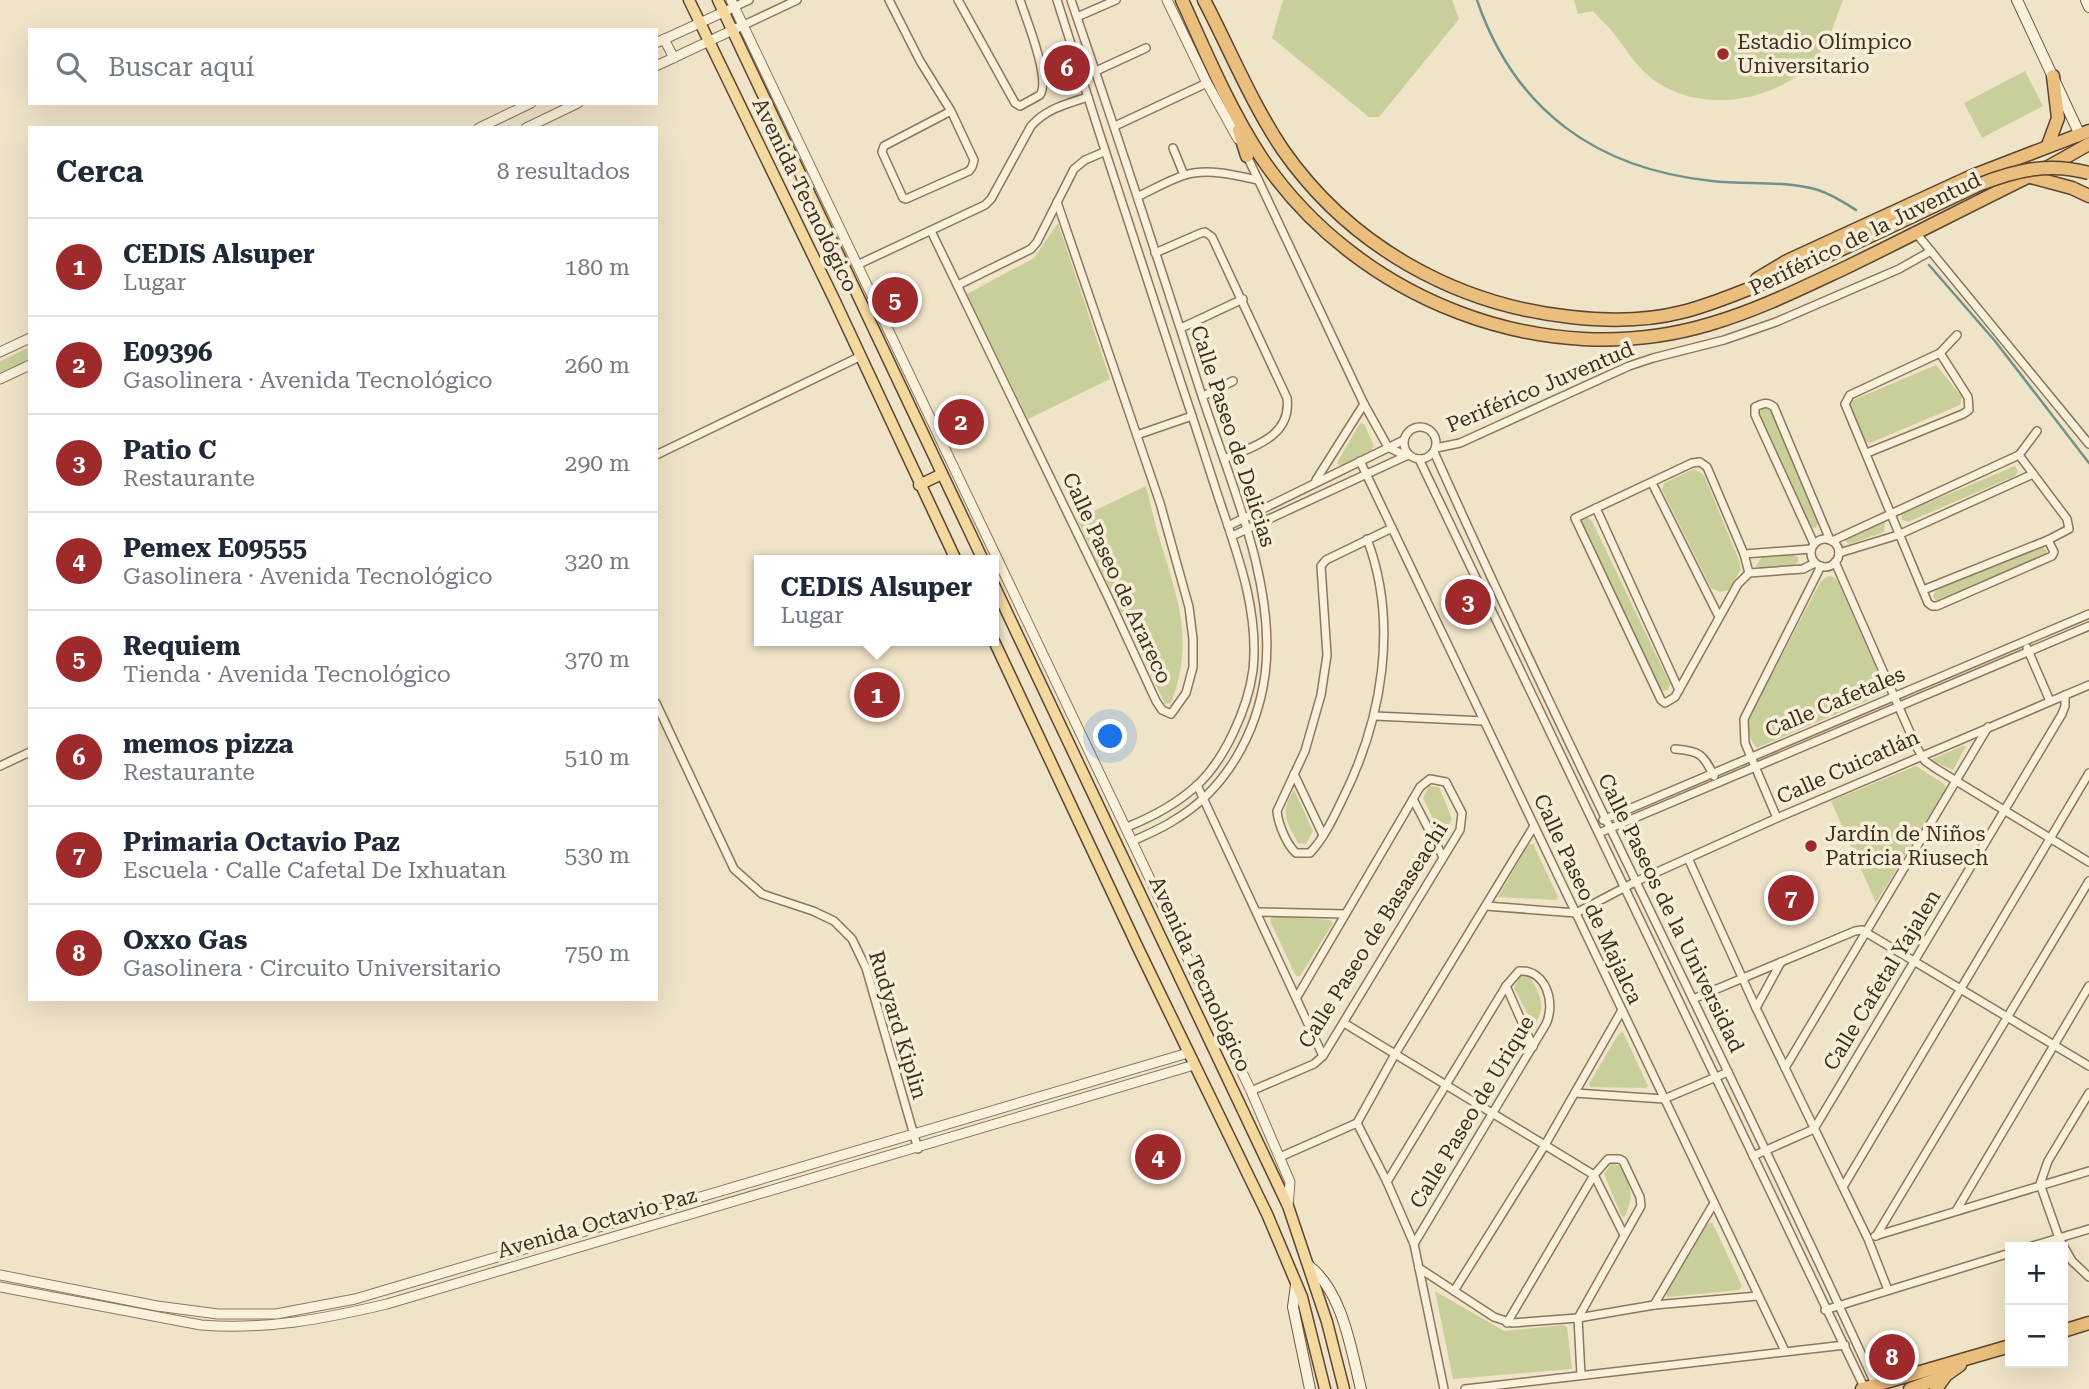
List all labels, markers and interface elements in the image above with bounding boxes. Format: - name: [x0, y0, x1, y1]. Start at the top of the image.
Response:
- search box: [28, 28, 658, 105]
- place label: Estadio Olímpico Universitario: [1737, 30, 1912, 78]
- pin: 6: [1044, 42, 1090, 94]
- marker: Estadio Olímpico Universitario: [1715, 46, 1731, 62]
- icon: search: [52, 48, 90, 86]
- text: Buscar aquí: [108, 52, 254, 82]
- street label: Avenida Tecnológico: [748, 94, 862, 296]
- text: Cerca: [56, 154, 143, 189]
- text: 8 resultados: [497, 158, 630, 185]
- street label: Periférico de la Juventud: [1746, 167, 1985, 300]
- text: CEDIS Alsuper: [123, 239, 315, 269]
- text: 1: [73, 254, 85, 281]
- text: 180 m: [565, 254, 630, 281]
- text: Lugar: [123, 269, 186, 296]
- pin: 5: [872, 274, 918, 326]
- street label: Calle Paseo de Delicias: [1186, 322, 1280, 550]
- text: E09396: [123, 337, 213, 367]
- street label: Periférico Juventud: [1443, 337, 1638, 437]
- text: 2: [73, 352, 85, 379]
- text: 260 m: [565, 352, 630, 379]
- text: Gasolinera · Avenida Tecnológico: [123, 367, 493, 394]
- pin: 2: [938, 396, 984, 448]
- text: Patio C: [123, 435, 216, 465]
- text: 3: [73, 450, 85, 477]
- text: 290 m: [565, 450, 630, 477]
- text: Restaurante: [123, 465, 255, 492]
- street label: Calle Paseo de Arareco: [1058, 469, 1176, 687]
- text: Pemex E09555: [123, 533, 307, 563]
- text: 4: [73, 548, 85, 575]
- text: 320 m: [565, 548, 630, 575]
- popup: [754, 555, 999, 646]
- text: Gasolinera · Avenida Tecnológico: [123, 563, 493, 590]
- text: CEDIS Alsuper: [781, 572, 972, 602]
- pin: 3: [1445, 576, 1491, 628]
- text: Lugar: [781, 602, 844, 629]
- text: Requiem: [123, 631, 241, 661]
- text: 5: [73, 646, 85, 673]
- text: 370 m: [565, 646, 630, 673]
- text: Tienda · Avenida Tecnológico: [123, 661, 451, 688]
- street label: Calle Cafetales: [1762, 662, 1908, 742]
- pin: 1: [854, 669, 900, 721]
- your location: [1093, 719, 1127, 753]
- street label: Calle Cuicatlán: [1773, 725, 1923, 809]
- text: memos pizza: [123, 729, 293, 759]
- text: 6: [73, 744, 85, 771]
- text: 510 m: [565, 744, 630, 771]
- text: Restaurante: [123, 759, 255, 786]
- street label: Calle Paseos de la Universidad: [1593, 770, 1749, 1057]
- street label: Calle Paseo de Majalca: [1529, 790, 1648, 1008]
- street label: Calle Paseo de Basaseachi: [1293, 817, 1453, 1052]
- place label: Jardín de Niños Patricia Riusech: [1825, 822, 1989, 870]
- text: Primaria Octavio Paz: [123, 827, 400, 857]
- marker: Jardín de Niños Patricia Riusech: [1803, 838, 1819, 854]
- text: 7: [73, 842, 85, 869]
- text: 530 m: [565, 842, 630, 869]
- text: Escuela · Calle Cafetal De Ixhuatan: [123, 857, 507, 884]
- pin: 7: [1768, 872, 1814, 924]
- street label: Avenida Tecnológico: [1144, 873, 1256, 1075]
- street label: Calle Cafetal Yajalen: [1819, 885, 1946, 1075]
- text: Oxxo Gas: [123, 925, 247, 955]
- text: 8: [73, 940, 85, 967]
- text: 750 m: [565, 940, 630, 967]
- street label: Rudyard Kiplin: [864, 948, 932, 1102]
- text: Gasolinera · Circuito Universitario: [123, 955, 501, 982]
- street label: Calle Paseo de Urique: [1405, 1011, 1539, 1213]
- pin: 4: [1135, 1131, 1181, 1183]
- street label: Avenida Octavio Paz: [495, 1183, 699, 1263]
- map controls: [2005, 1242, 2068, 1368]
- button: +: [2005, 1242, 2068, 1305]
- button: −: [2005, 1305, 2068, 1368]
- pin: 8: [1869, 1331, 1915, 1383]

